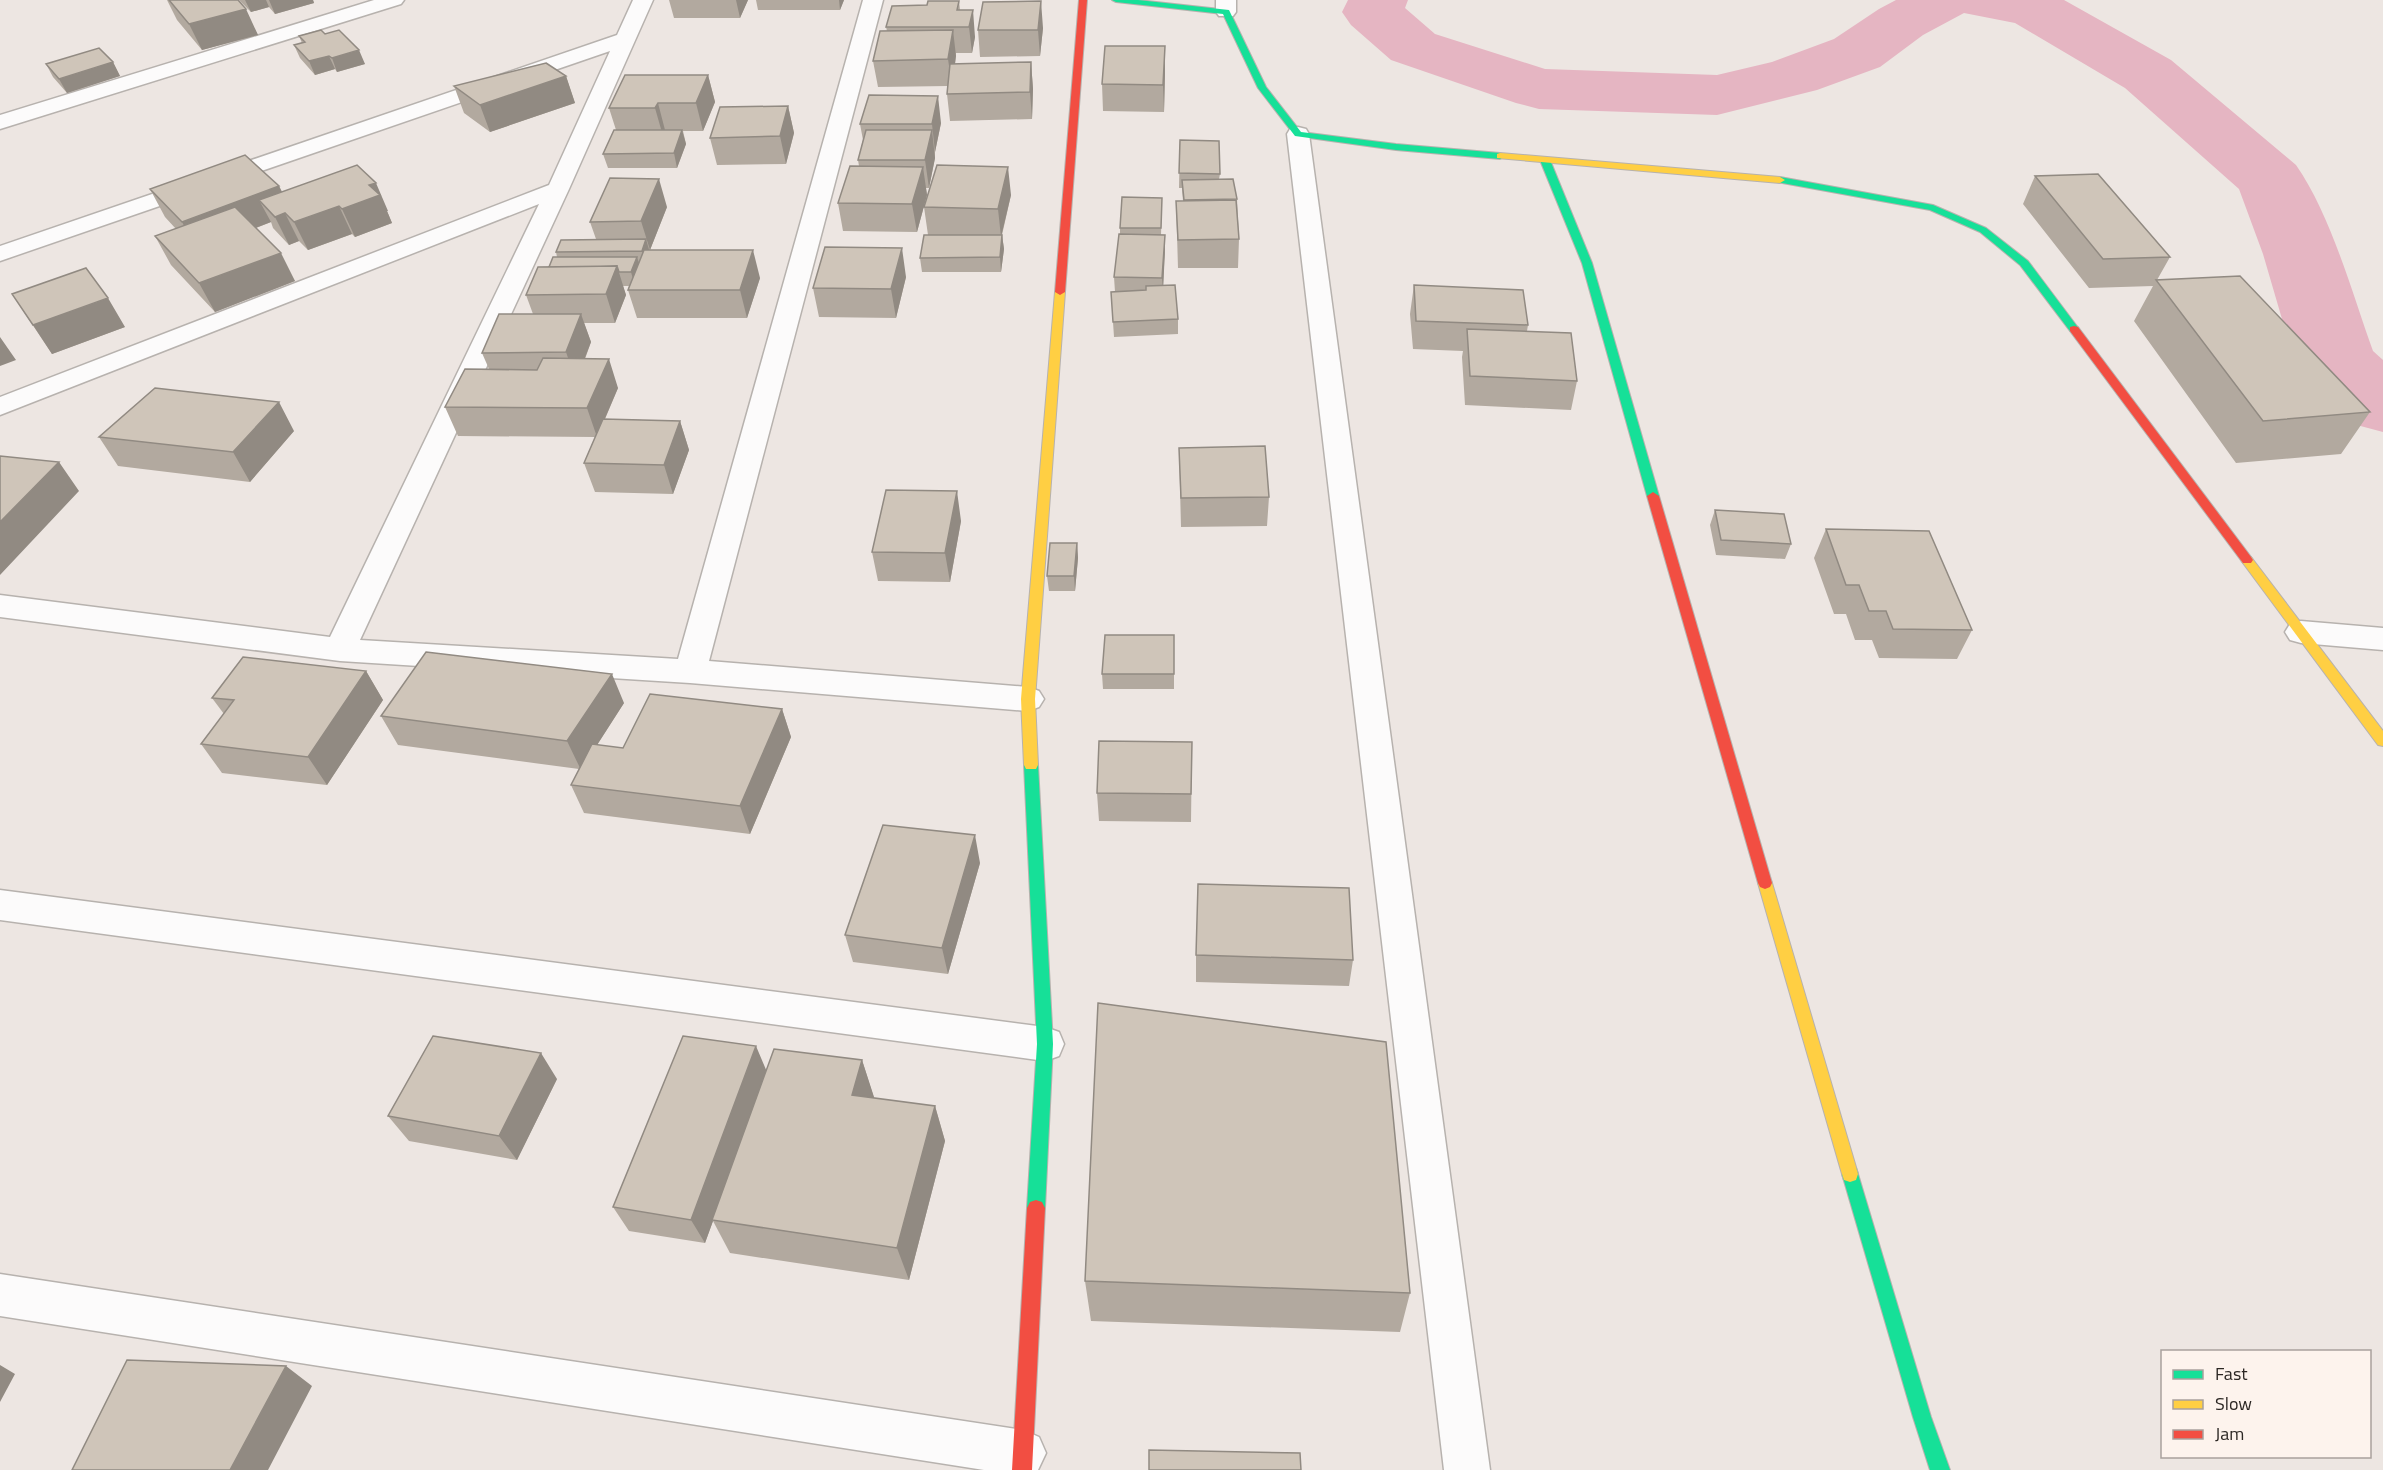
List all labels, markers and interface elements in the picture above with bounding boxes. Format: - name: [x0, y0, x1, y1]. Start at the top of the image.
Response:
- legend: [2161, 1350, 2371, 1458]
- text: Fast: [2215, 1360, 2248, 1387]
- text: Slow: [2215, 1390, 2252, 1417]
- text: Jam: [2215, 1420, 2244, 1447]

